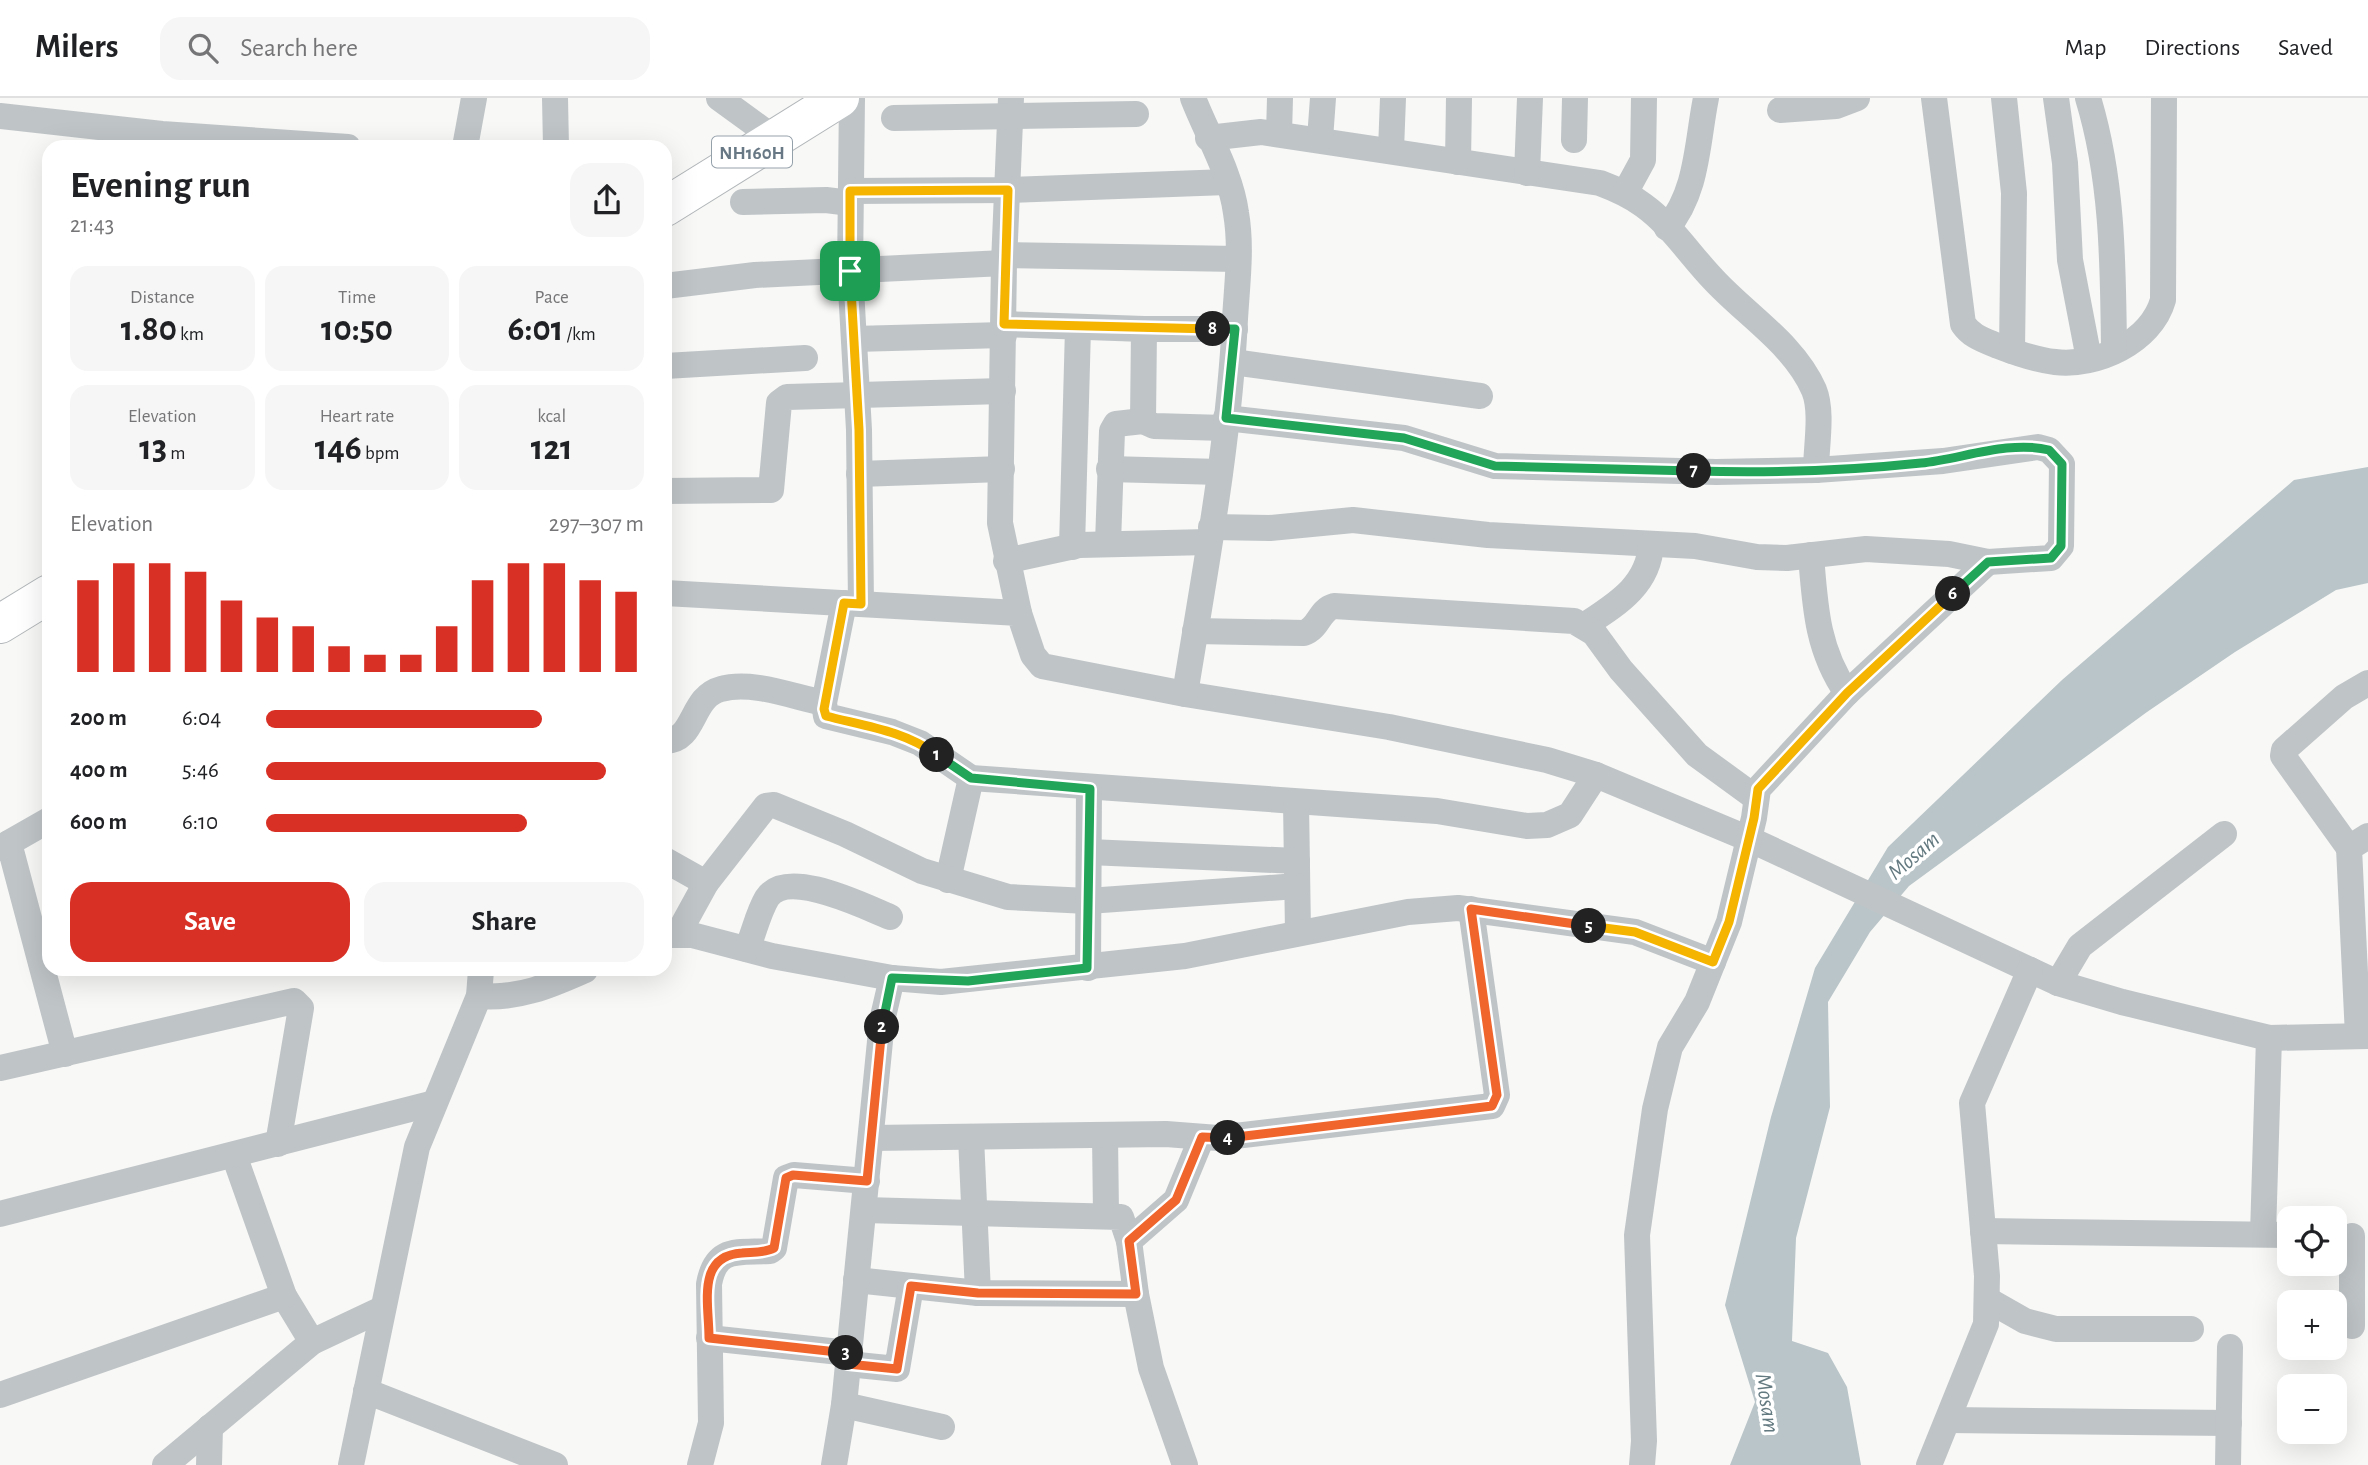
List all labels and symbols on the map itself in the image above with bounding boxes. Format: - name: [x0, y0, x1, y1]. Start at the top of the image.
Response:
- road number: NH160H: [712, 136, 792, 168]
- pin: [820, 241, 880, 301]
- pin: 8: [1196, 312, 1230, 346]
- pin: 7: [1676, 454, 1712, 488]
- pin: 6: [1936, 576, 1970, 612]
- pin: 1: [920, 738, 954, 772]
- water label: Mosam: [1884, 828, 1944, 885]
- pin: 5: [1572, 908, 1606, 944]
- pin: 2: [864, 1010, 900, 1044]
- pin: 4: [1210, 1121, 1246, 1156]
- pin: 3: [828, 1336, 864, 1370]
- water label: Mosam: [1750, 1372, 1783, 1435]

